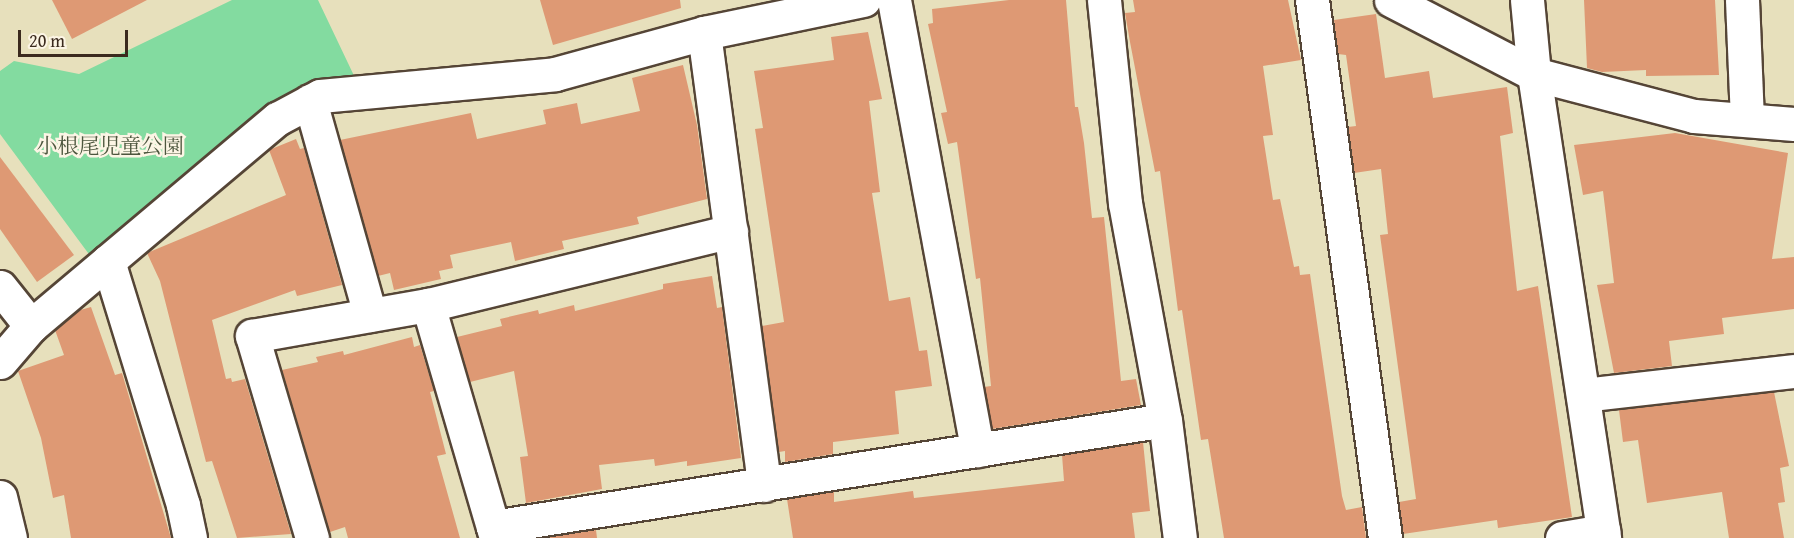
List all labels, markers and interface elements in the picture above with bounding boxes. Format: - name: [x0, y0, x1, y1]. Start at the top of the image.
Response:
- scale bar: [21, 18, 130, 56]
- text: 20 m: [29, 27, 65, 54]
- park label: 小根尾児童公園: [37, 133, 183, 159]

